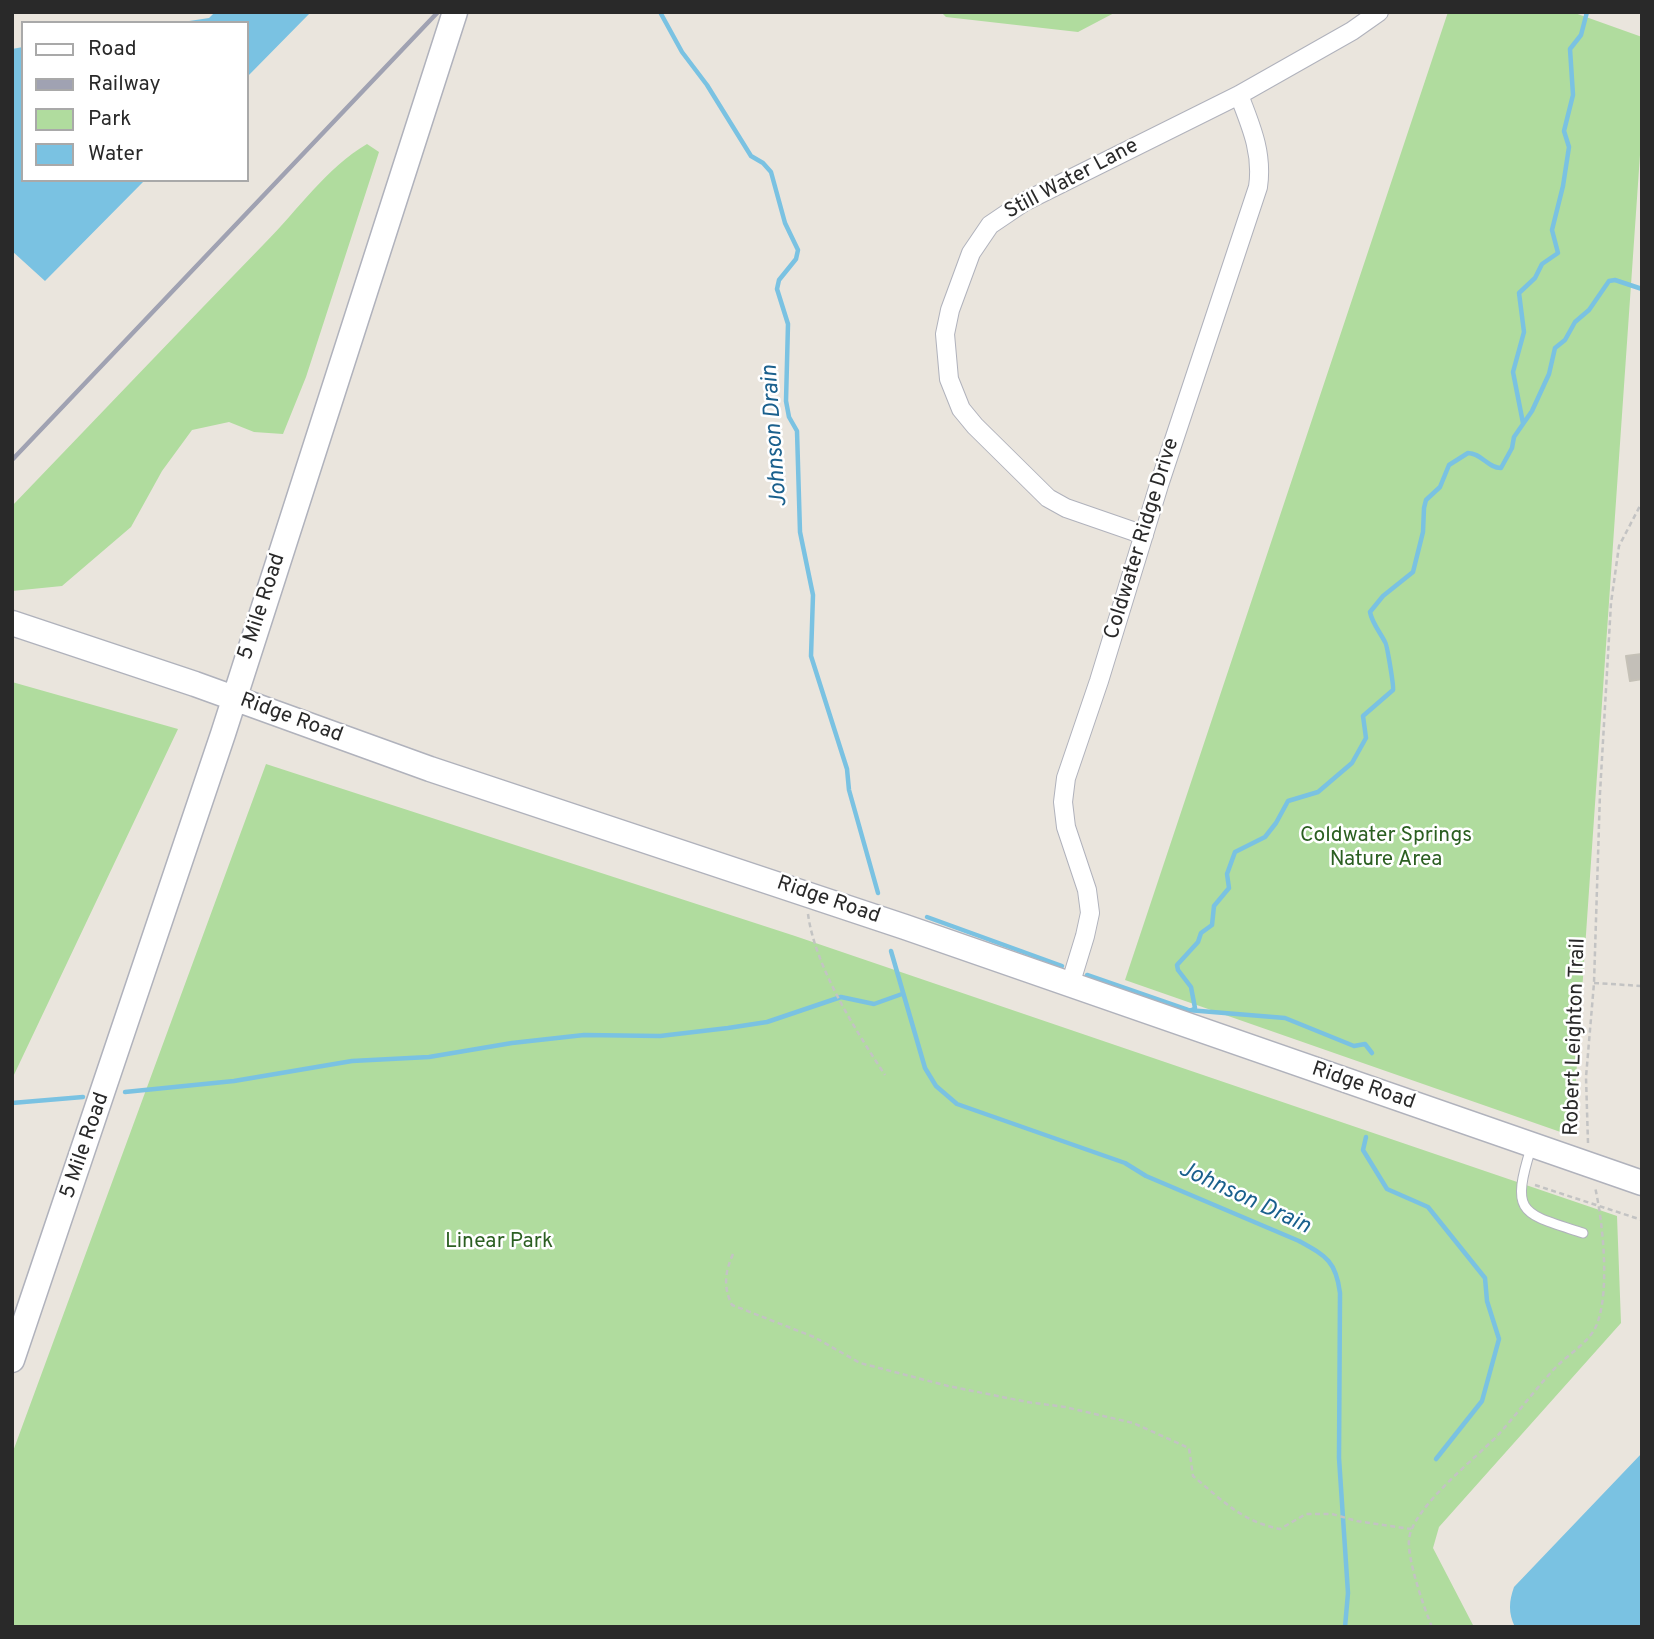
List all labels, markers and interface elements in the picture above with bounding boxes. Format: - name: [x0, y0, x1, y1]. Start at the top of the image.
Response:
- legend: [21, 21, 248, 182]
- text: Road: [88, 36, 137, 63]
- text: Railway: [88, 71, 161, 98]
- text: Park: [88, 106, 131, 133]
- street label: Still Water Lane: [1001, 134, 1143, 226]
- text: Water: [88, 141, 143, 168]
- water label: Johnson Drain: [757, 364, 795, 508]
- street label: Coldwater Ridge Drive: [1100, 435, 1186, 643]
- street label: 5 Mile Road: [234, 551, 292, 663]
- street label: Ridge Road: [236, 689, 346, 749]
- park label: Coldwater Springs Nature Area: [1300, 824, 1472, 874]
- street label: Ridge Road: [773, 872, 883, 930]
- street label: Robert Leighton Trail: [1560, 938, 1592, 1136]
- street label: Ridge Road: [1308, 1058, 1418, 1116]
- street label: 5 Mile Road: [56, 1090, 116, 1202]
- water label: Johnson Drain: [1174, 1156, 1314, 1242]
- park label: Linear Park: [445, 1230, 553, 1256]

